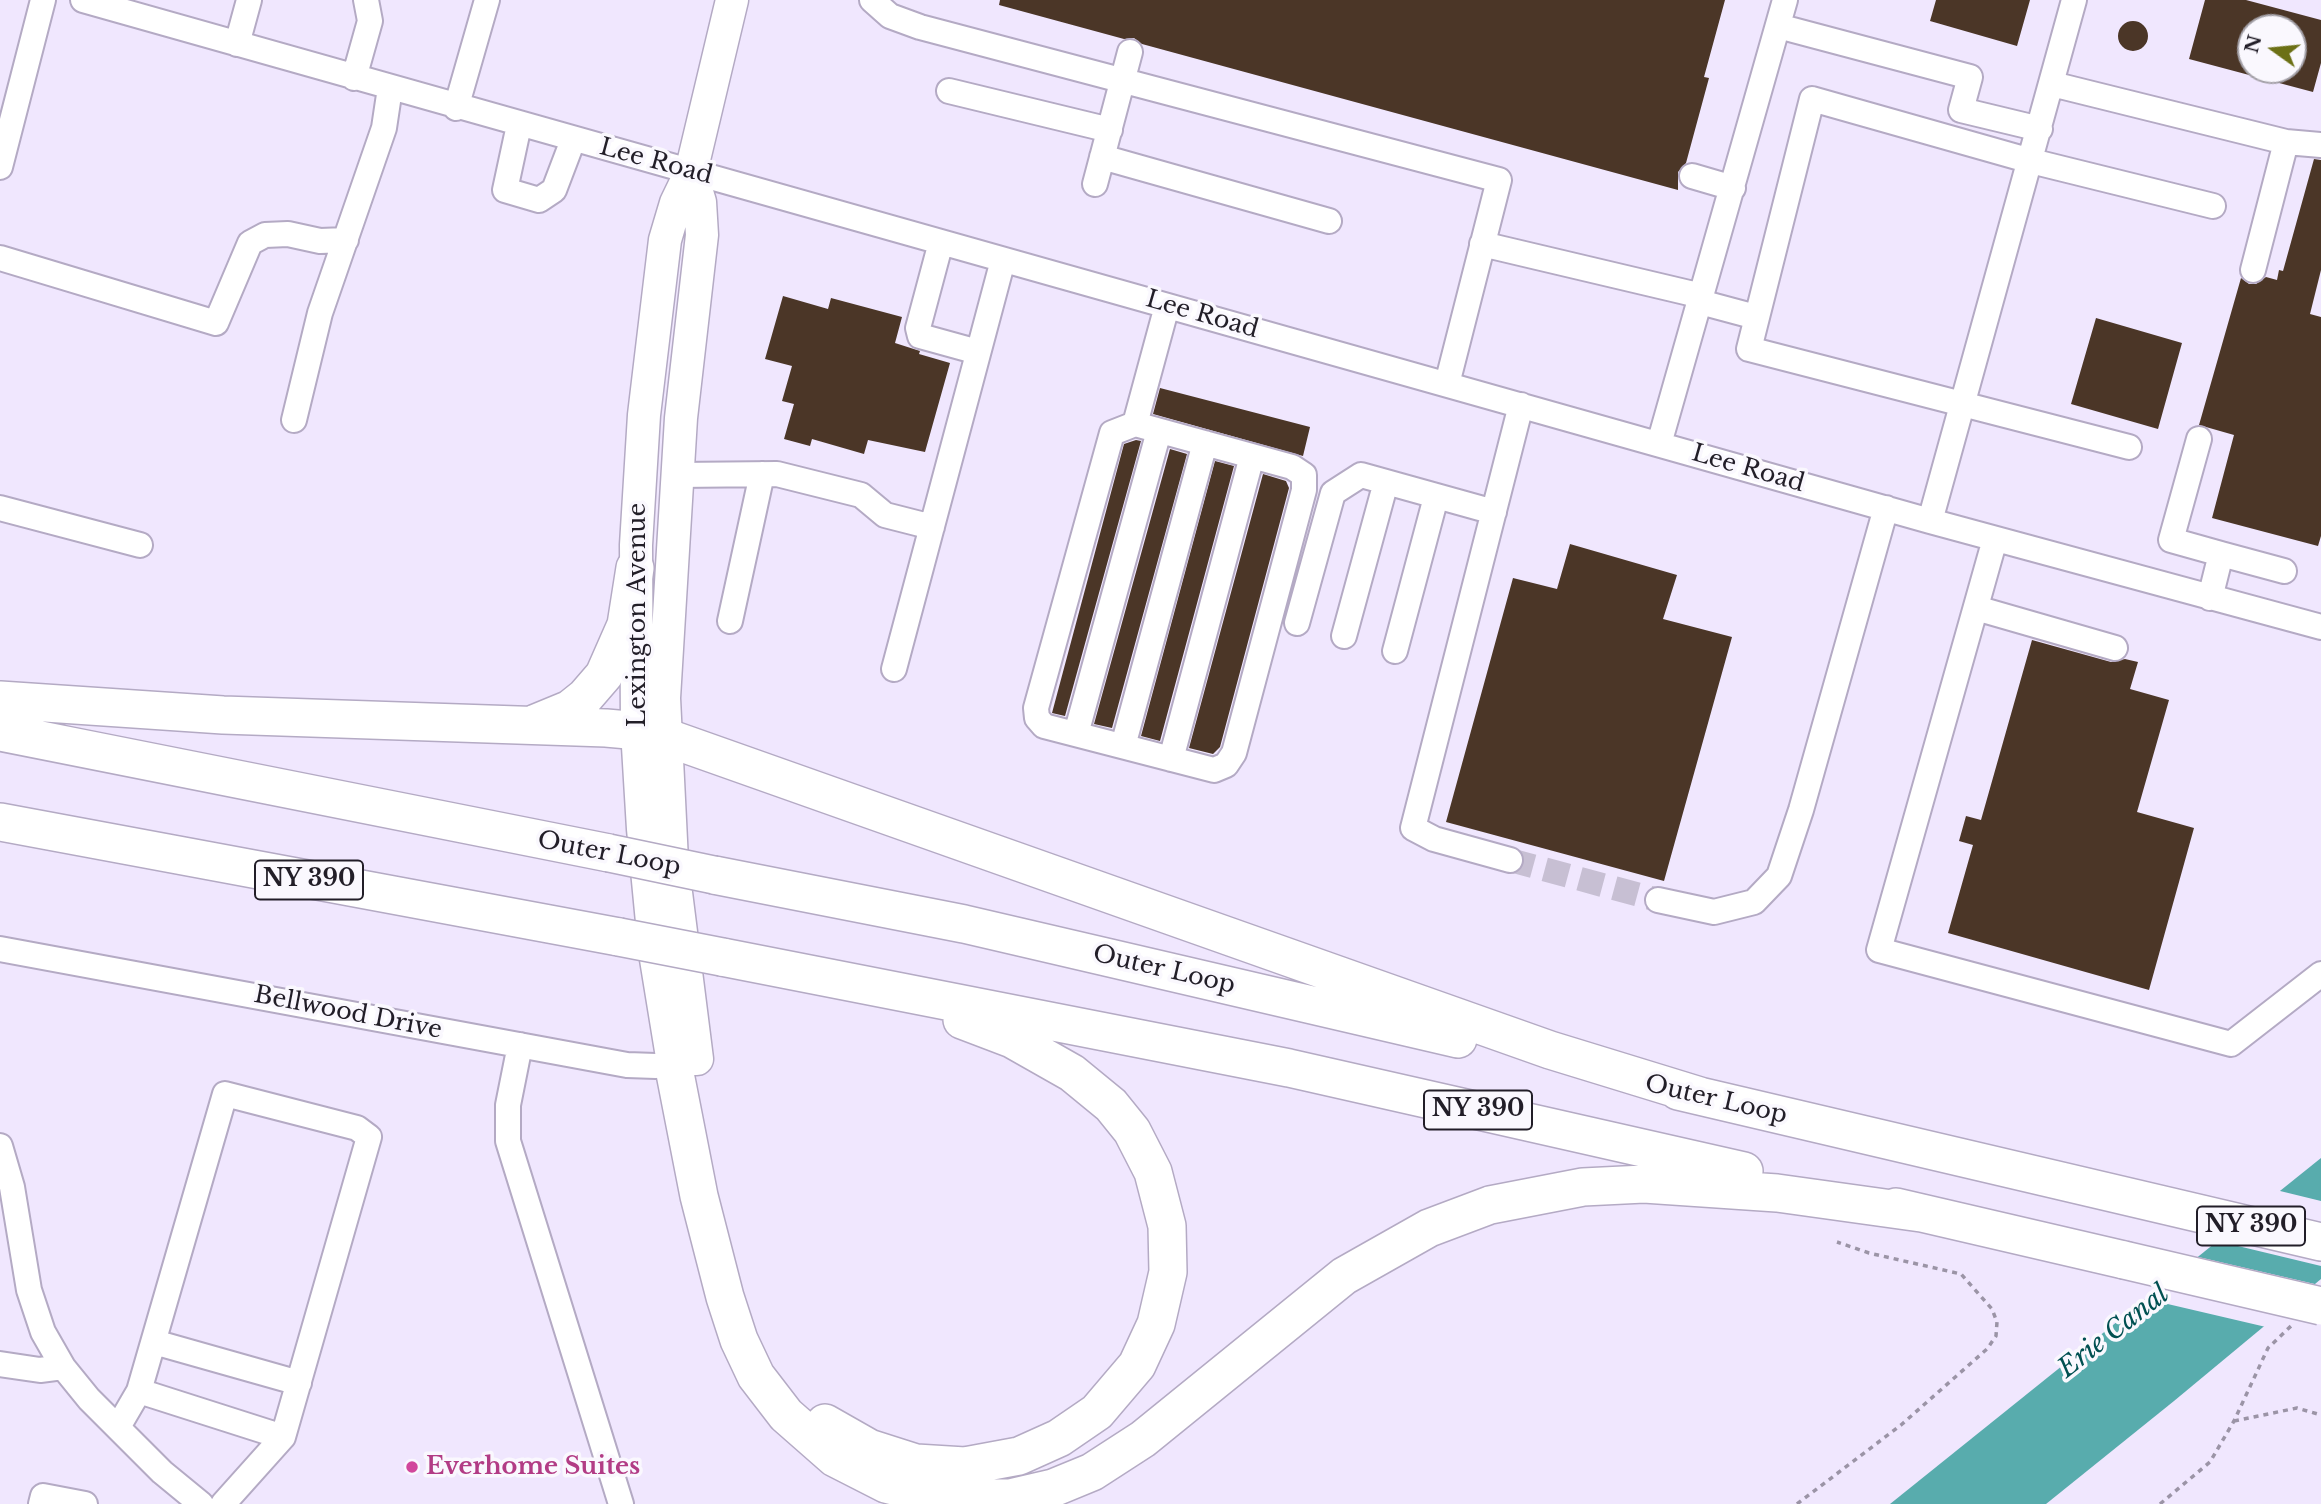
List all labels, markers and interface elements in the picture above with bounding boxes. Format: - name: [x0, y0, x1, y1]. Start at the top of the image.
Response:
- north arrow: [2237, 14, 2307, 84]
- text: N: [2240, 32, 2267, 56]
- street label: Lee Road: [596, 133, 716, 191]
- street label: Lee Road: [1142, 285, 1262, 345]
- street label: Lee Road: [1688, 439, 1808, 499]
- street label: Lexington Avenue: [624, 503, 652, 727]
- street label: Outer Loop: [535, 826, 683, 882]
- road number: NY 390: [255, 860, 363, 900]
- street label: Outer Loop: [1090, 940, 1238, 1000]
- street label: Bellwood Drive: [252, 981, 444, 1045]
- street label: Outer Loop: [1642, 1070, 1790, 1130]
- road number: NY 390: [1424, 1091, 1532, 1130]
- road number: NY 390: [2197, 1206, 2305, 1246]
- water label: Erie Canal: [2052, 1279, 2176, 1385]
- place label: Everhome Suites: [426, 1453, 640, 1481]
- marker: Everhome Suites: [404, 1459, 420, 1475]

